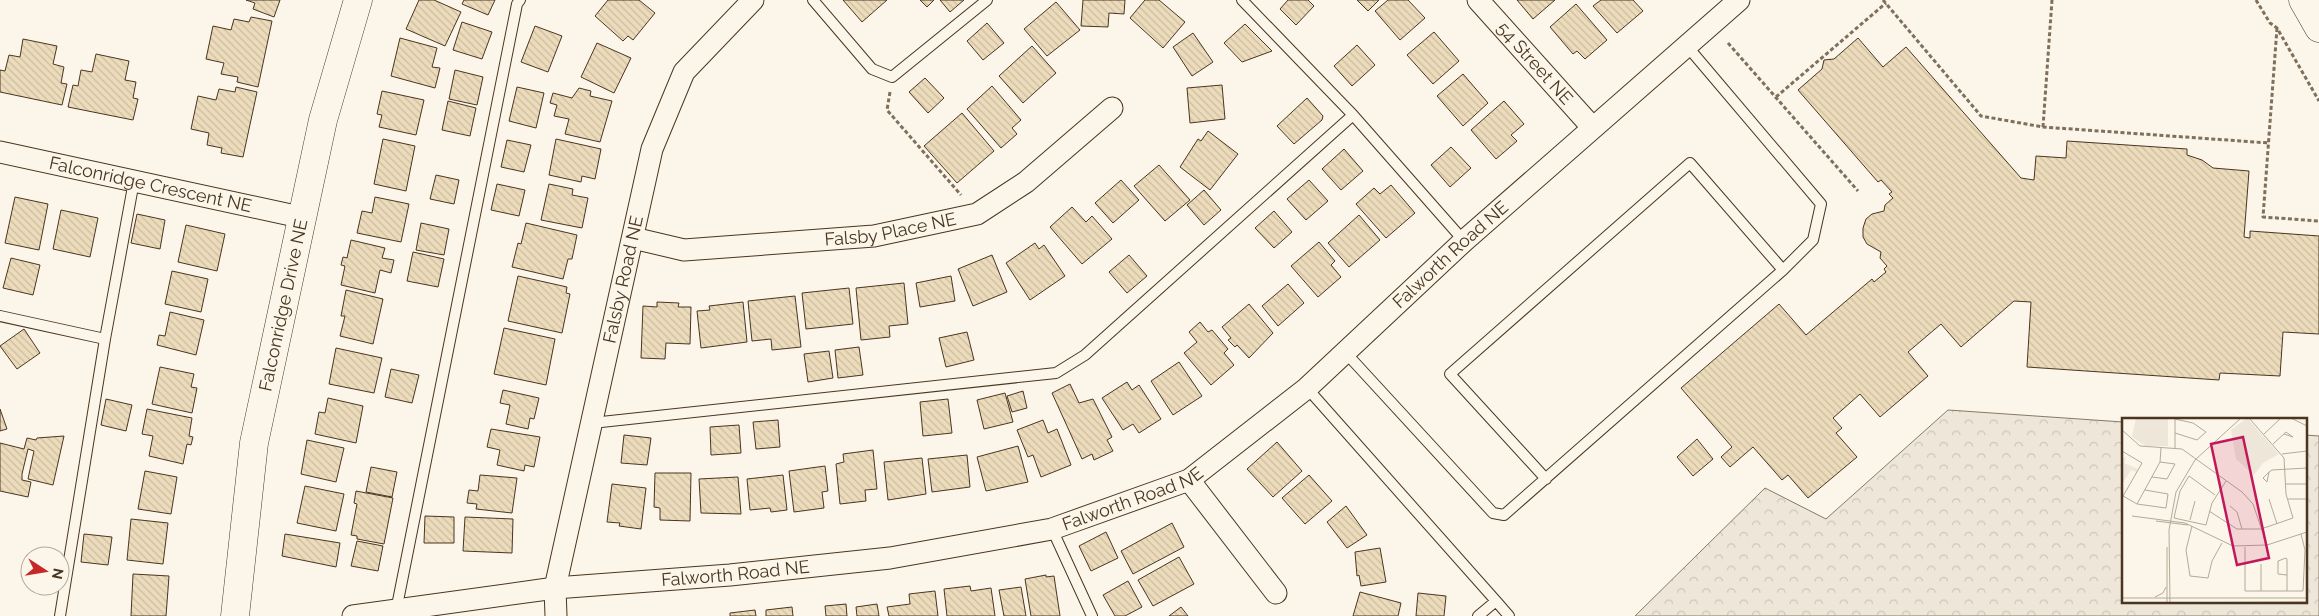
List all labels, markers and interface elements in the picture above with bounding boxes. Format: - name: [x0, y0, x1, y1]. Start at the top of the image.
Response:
- street label: 54 Street NE: [1493, 17, 1578, 109]
- street label: Falconridge Crescent NE: [47, 152, 254, 216]
- street label: Falworth Road NE: [1388, 196, 1512, 312]
- street label: Falsby Place NE: [824, 208, 958, 250]
- street label: Falsby Road NE: [598, 213, 647, 345]
- street label: Falconridge Drive NE: [254, 217, 312, 393]
- inset map: [2122, 418, 2306, 604]
- street label: Falworth Road NE: [1059, 462, 1207, 535]
- north arrow: [20, 546, 70, 596]
- street label: Falworth Road NE: [660, 556, 811, 590]
- text: N: [49, 567, 67, 581]

